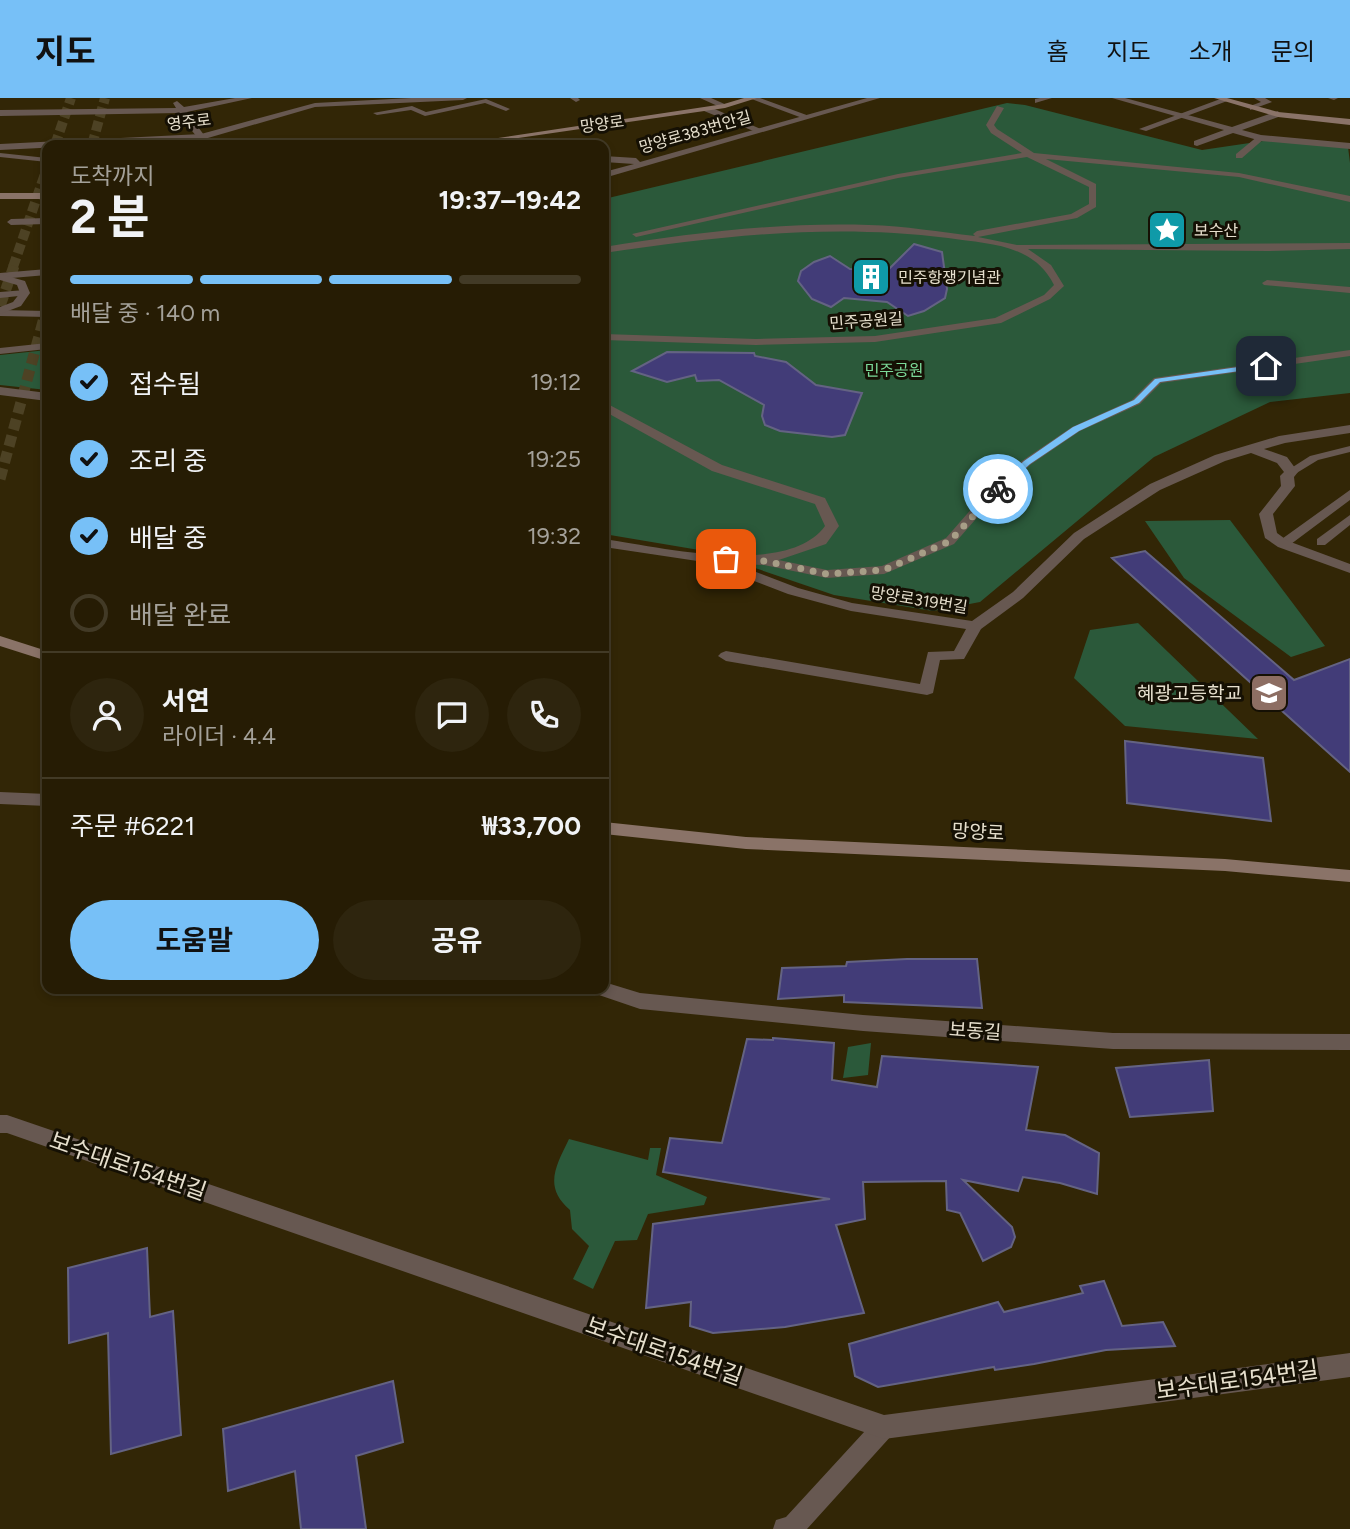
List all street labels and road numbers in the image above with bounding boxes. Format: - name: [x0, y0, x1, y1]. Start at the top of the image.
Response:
- street label: 망양로383번안길: [637, 107, 753, 157]
- street label: 영주로: [166, 110, 212, 134]
- street label: 망양로: [579, 111, 625, 136]
- street label: 민주공원길: [829, 309, 903, 333]
- street label: 망양로319번길: [869, 583, 969, 617]
- street label: 망양로: [951, 819, 1005, 845]
- street label: 보동길: [948, 1018, 1002, 1044]
- street label: 보수대로154번길: [46, 1126, 210, 1206]
- street label: 보수대로154번길: [582, 1311, 746, 1391]
- street label: 보수대로154번길: [1154, 1355, 1320, 1405]

